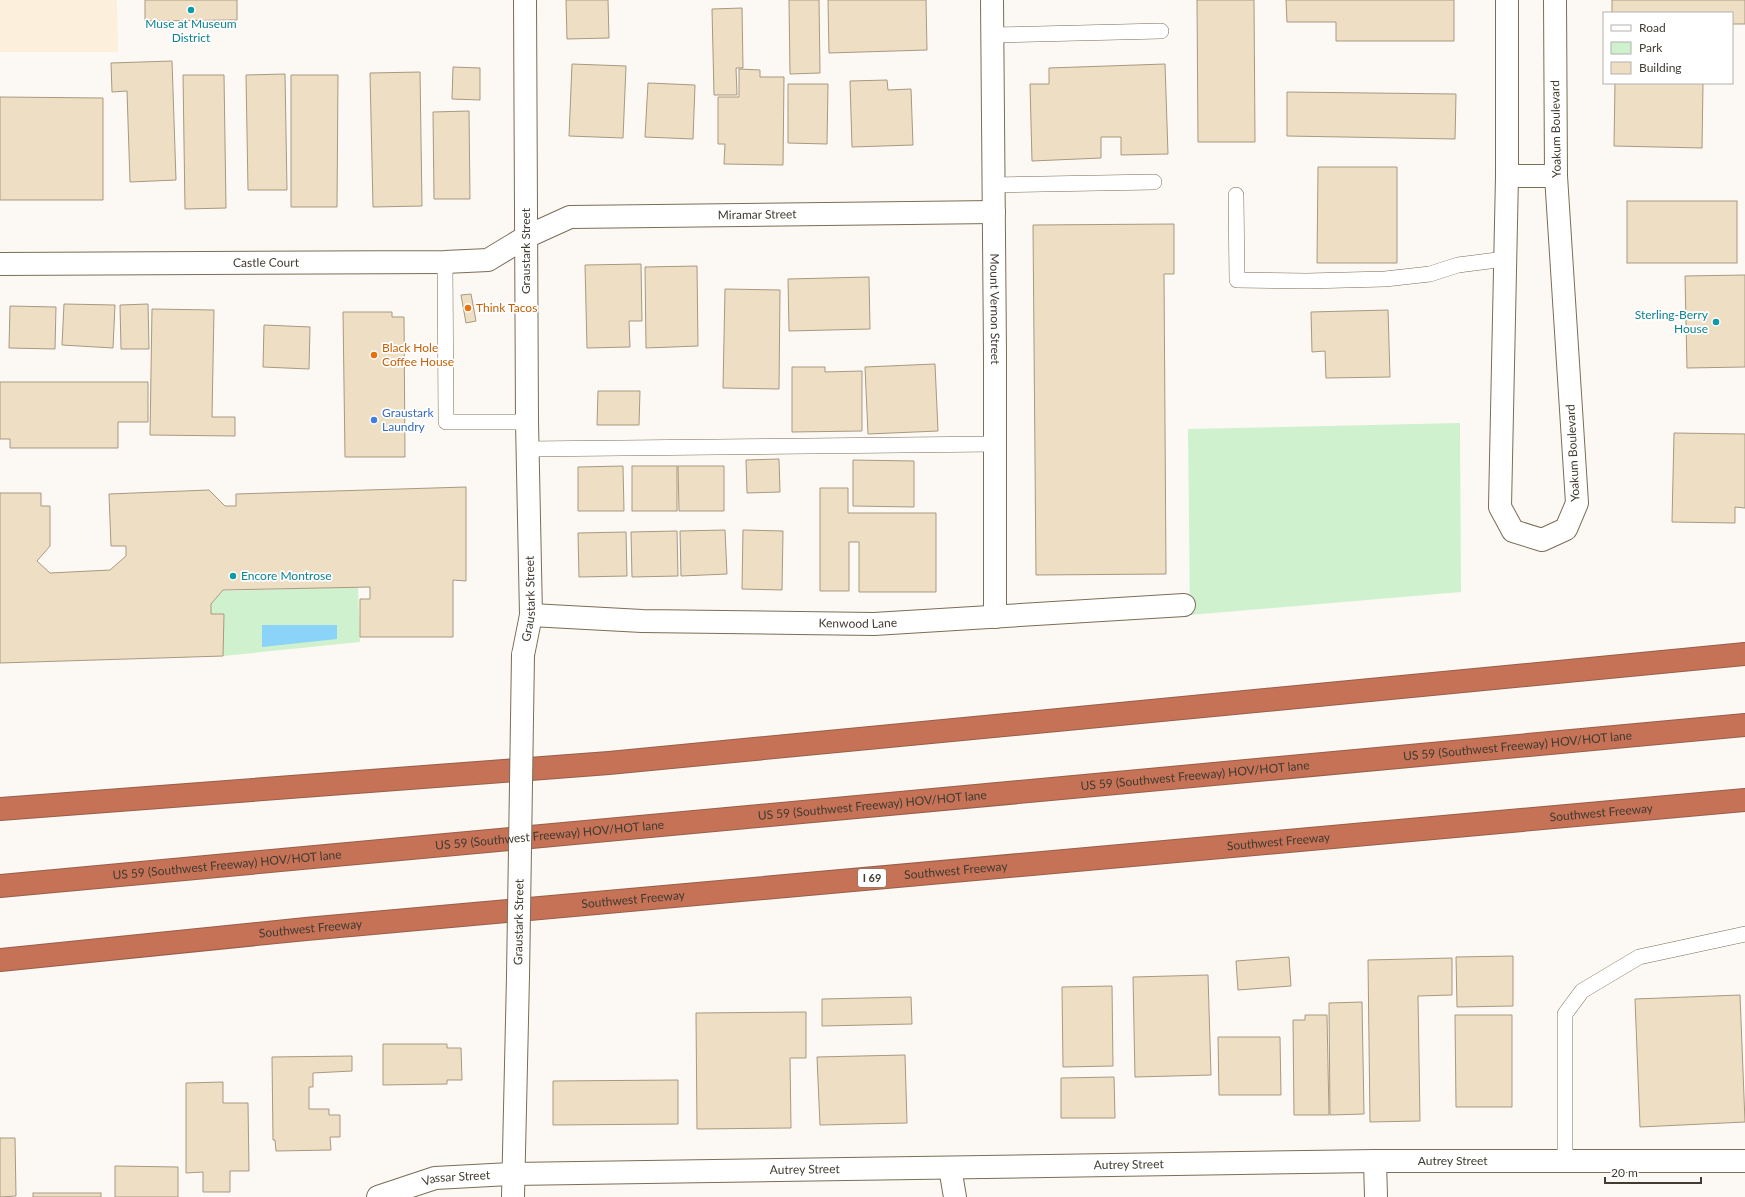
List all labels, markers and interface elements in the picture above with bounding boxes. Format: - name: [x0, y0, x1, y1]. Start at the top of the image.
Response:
- marker: Muse at Museum District: [186, 5, 196, 15]
- legend: [1603, 12, 1733, 84]
- place label: Muse at Museum District: [145, 16, 237, 45]
- text: Road: [1639, 20, 1666, 35]
- text: Park: [1639, 40, 1663, 55]
- text: Building: [1639, 60, 1682, 75]
- street label: Yoakum Boulevard: [1547, 80, 1564, 178]
- street label: Miramar Street: [718, 206, 797, 222]
- street label: Graustark Street: [518, 207, 533, 294]
- street label: Mount Vernon Street: [987, 253, 1003, 365]
- street label: Castle Court: [233, 255, 300, 270]
- place label: Think Tacos: [476, 300, 537, 315]
- marker: Think Tacos: [463, 303, 473, 313]
- place label: Sterling-Berry House: [1635, 307, 1709, 336]
- marker: Sterling-Berry House: [1711, 317, 1721, 327]
- place label: Black Hole Coffee House: [382, 340, 454, 369]
- marker: Black Hole Coffee House: [369, 350, 379, 360]
- street label: Yoakum Boulevard: [1562, 404, 1583, 502]
- place label: Graustark Laundry: [382, 405, 434, 434]
- marker: Graustark Laundry: [369, 415, 379, 425]
- street label: Graustark Street: [518, 555, 538, 643]
- place label: Encore Montrose: [241, 568, 332, 583]
- marker: Encore Montrose: [228, 571, 238, 581]
- street label: Kenwood Lane: [818, 615, 897, 631]
- street label: US 59 (Southwest Freeway) HOV/HOT lane: [1402, 727, 1633, 764]
- street label: US 59 (Southwest Freeway) HOV/HOT lane: [1080, 757, 1310, 793]
- street label: US 59 (Southwest Freeway) HOV/HOT lane: [757, 787, 987, 823]
- street label: Southwest Freeway: [1549, 800, 1654, 824]
- street label: US 59 (Southwest Freeway) HOV/HOT lane: [435, 817, 665, 853]
- street label: Southwest Freeway: [1226, 829, 1332, 853]
- street label: US 59 (Southwest Freeway) HOV/HOT lane: [112, 847, 342, 883]
- street label: Southwest Freeway: [903, 858, 1009, 882]
- road number: I 69: [858, 869, 886, 887]
- street label: Graustark Street: [510, 878, 527, 965]
- street label: Southwest Freeway: [581, 887, 686, 911]
- street label: Southwest Freeway: [258, 916, 363, 941]
- street label: Autrey Street: [1418, 1153, 1488, 1168]
- street label: Autrey Street: [1094, 1156, 1165, 1172]
- scale bar: [1605, 1159, 1701, 1185]
- street label: Autrey Street: [770, 1161, 841, 1177]
- text: 20 m: [1611, 1165, 1638, 1180]
- street label: Vassar Street: [420, 1167, 491, 1189]

